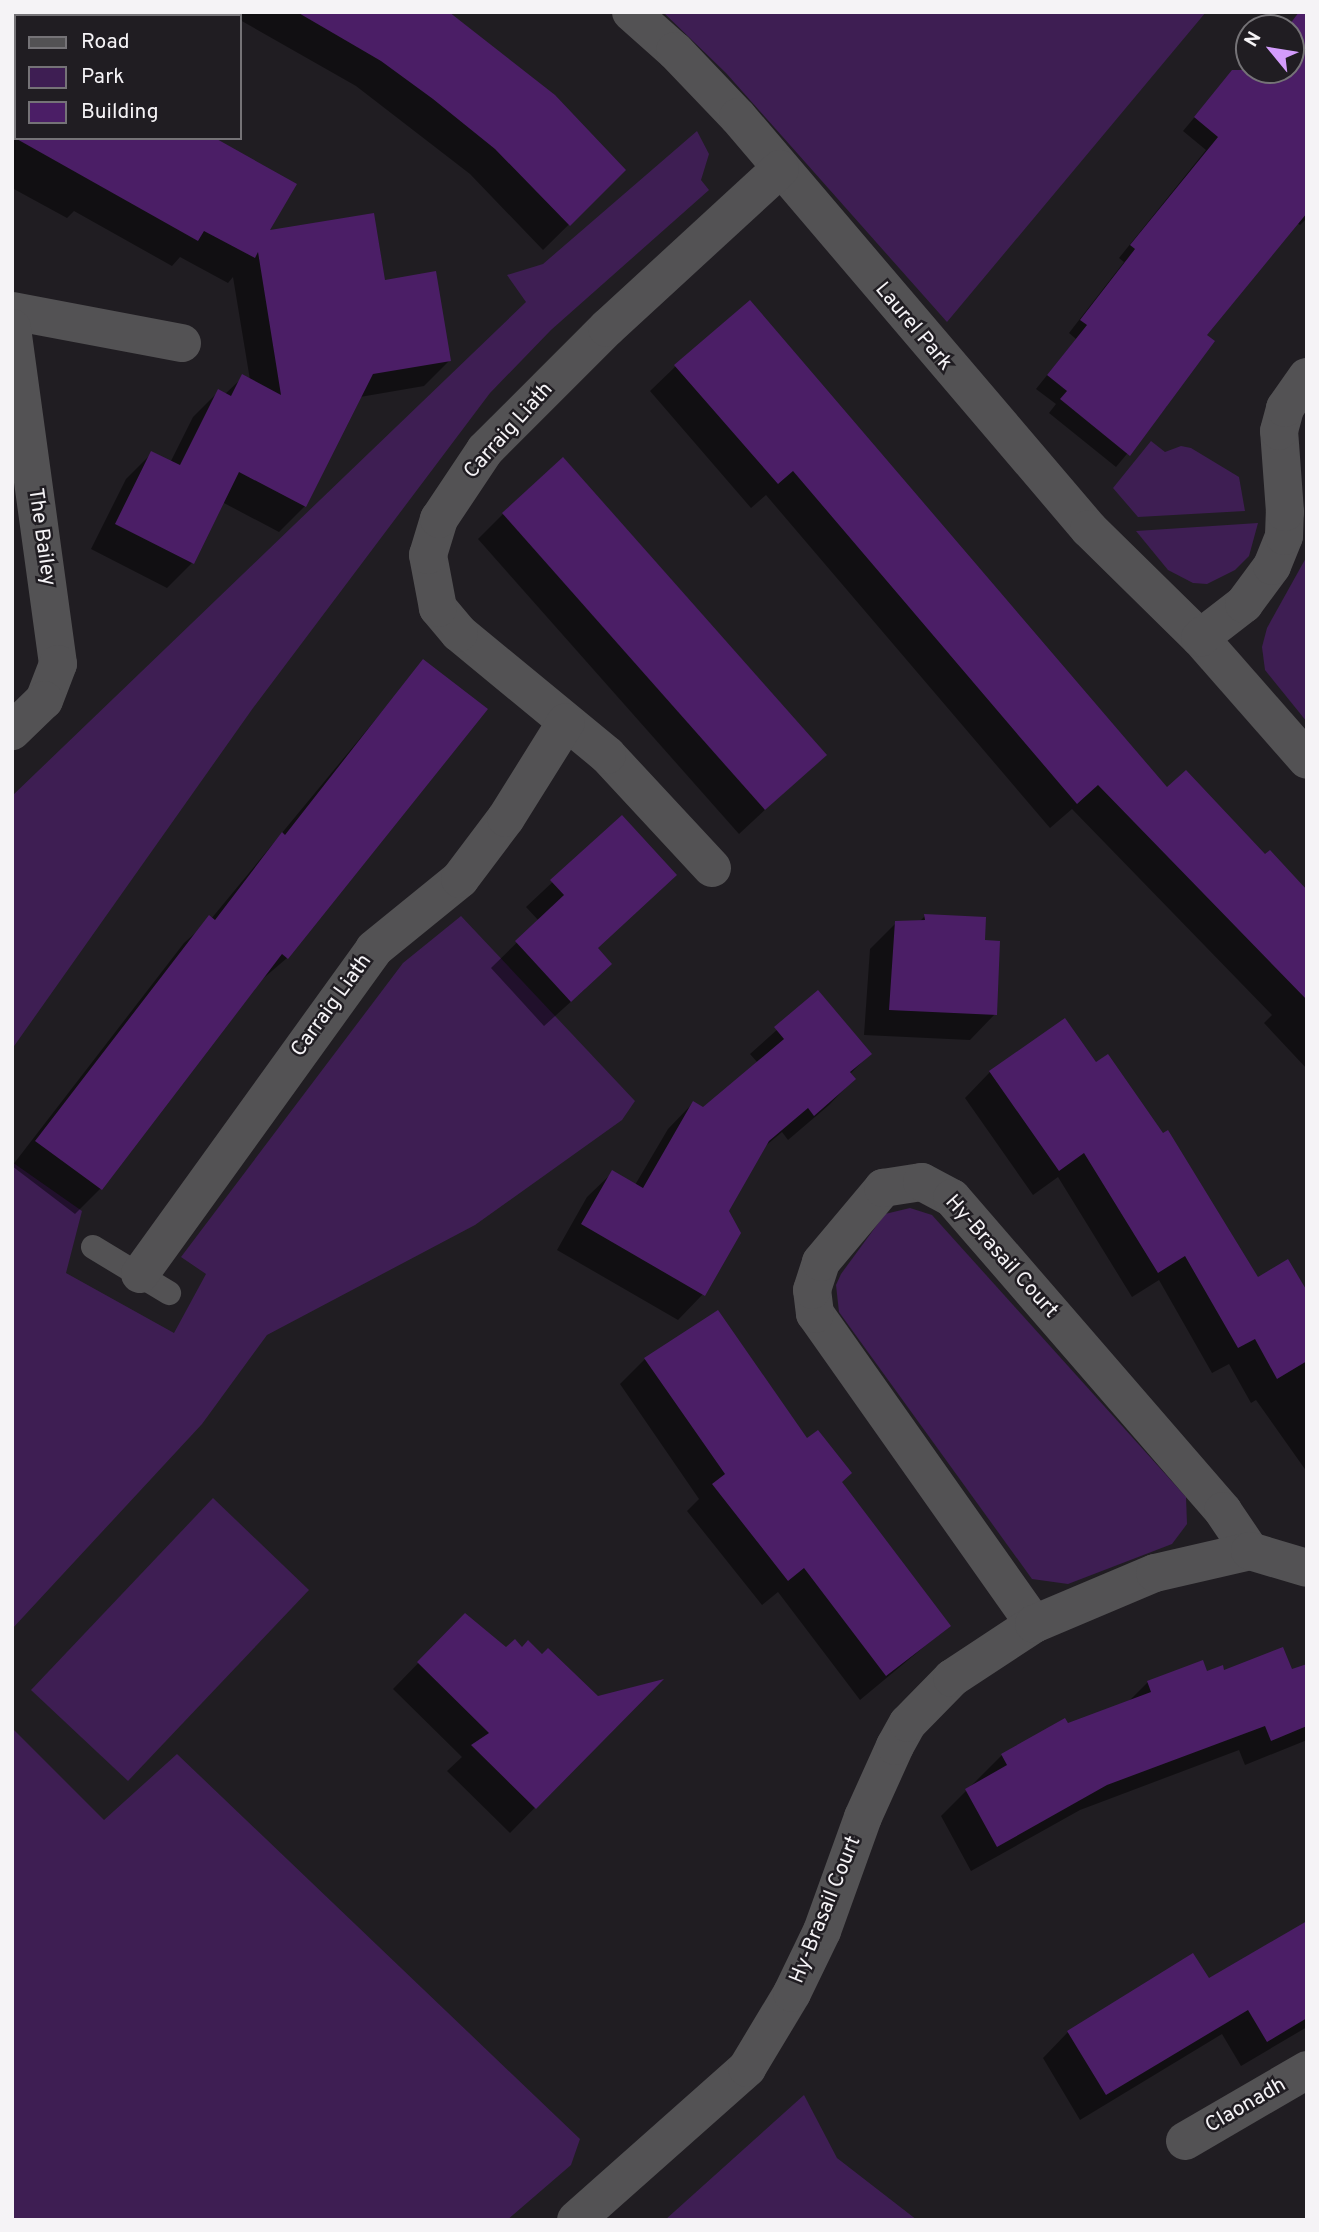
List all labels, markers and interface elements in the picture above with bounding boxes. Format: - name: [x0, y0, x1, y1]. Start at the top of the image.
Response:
- legend: [14, 14, 242, 140]
- north arrow: [1235, 14, 1305, 84]
- text: N: [1240, 28, 1267, 51]
- text: Road: [81, 29, 130, 56]
- text: Park: [81, 64, 124, 91]
- text: Building: [81, 99, 159, 126]
- street label: Laurel Park: [869, 278, 957, 376]
- street label: Carraig Liath: [459, 378, 559, 484]
- street label: The Bailey: [22, 487, 60, 587]
- street label: Carraig Liath: [286, 950, 378, 1062]
- street label: Hy-Brasail Court: [939, 1190, 1063, 1324]
- street label: Hy-Brasail Court: [785, 1833, 867, 1987]
- street label: Claonadh: [1201, 2073, 1291, 2139]

